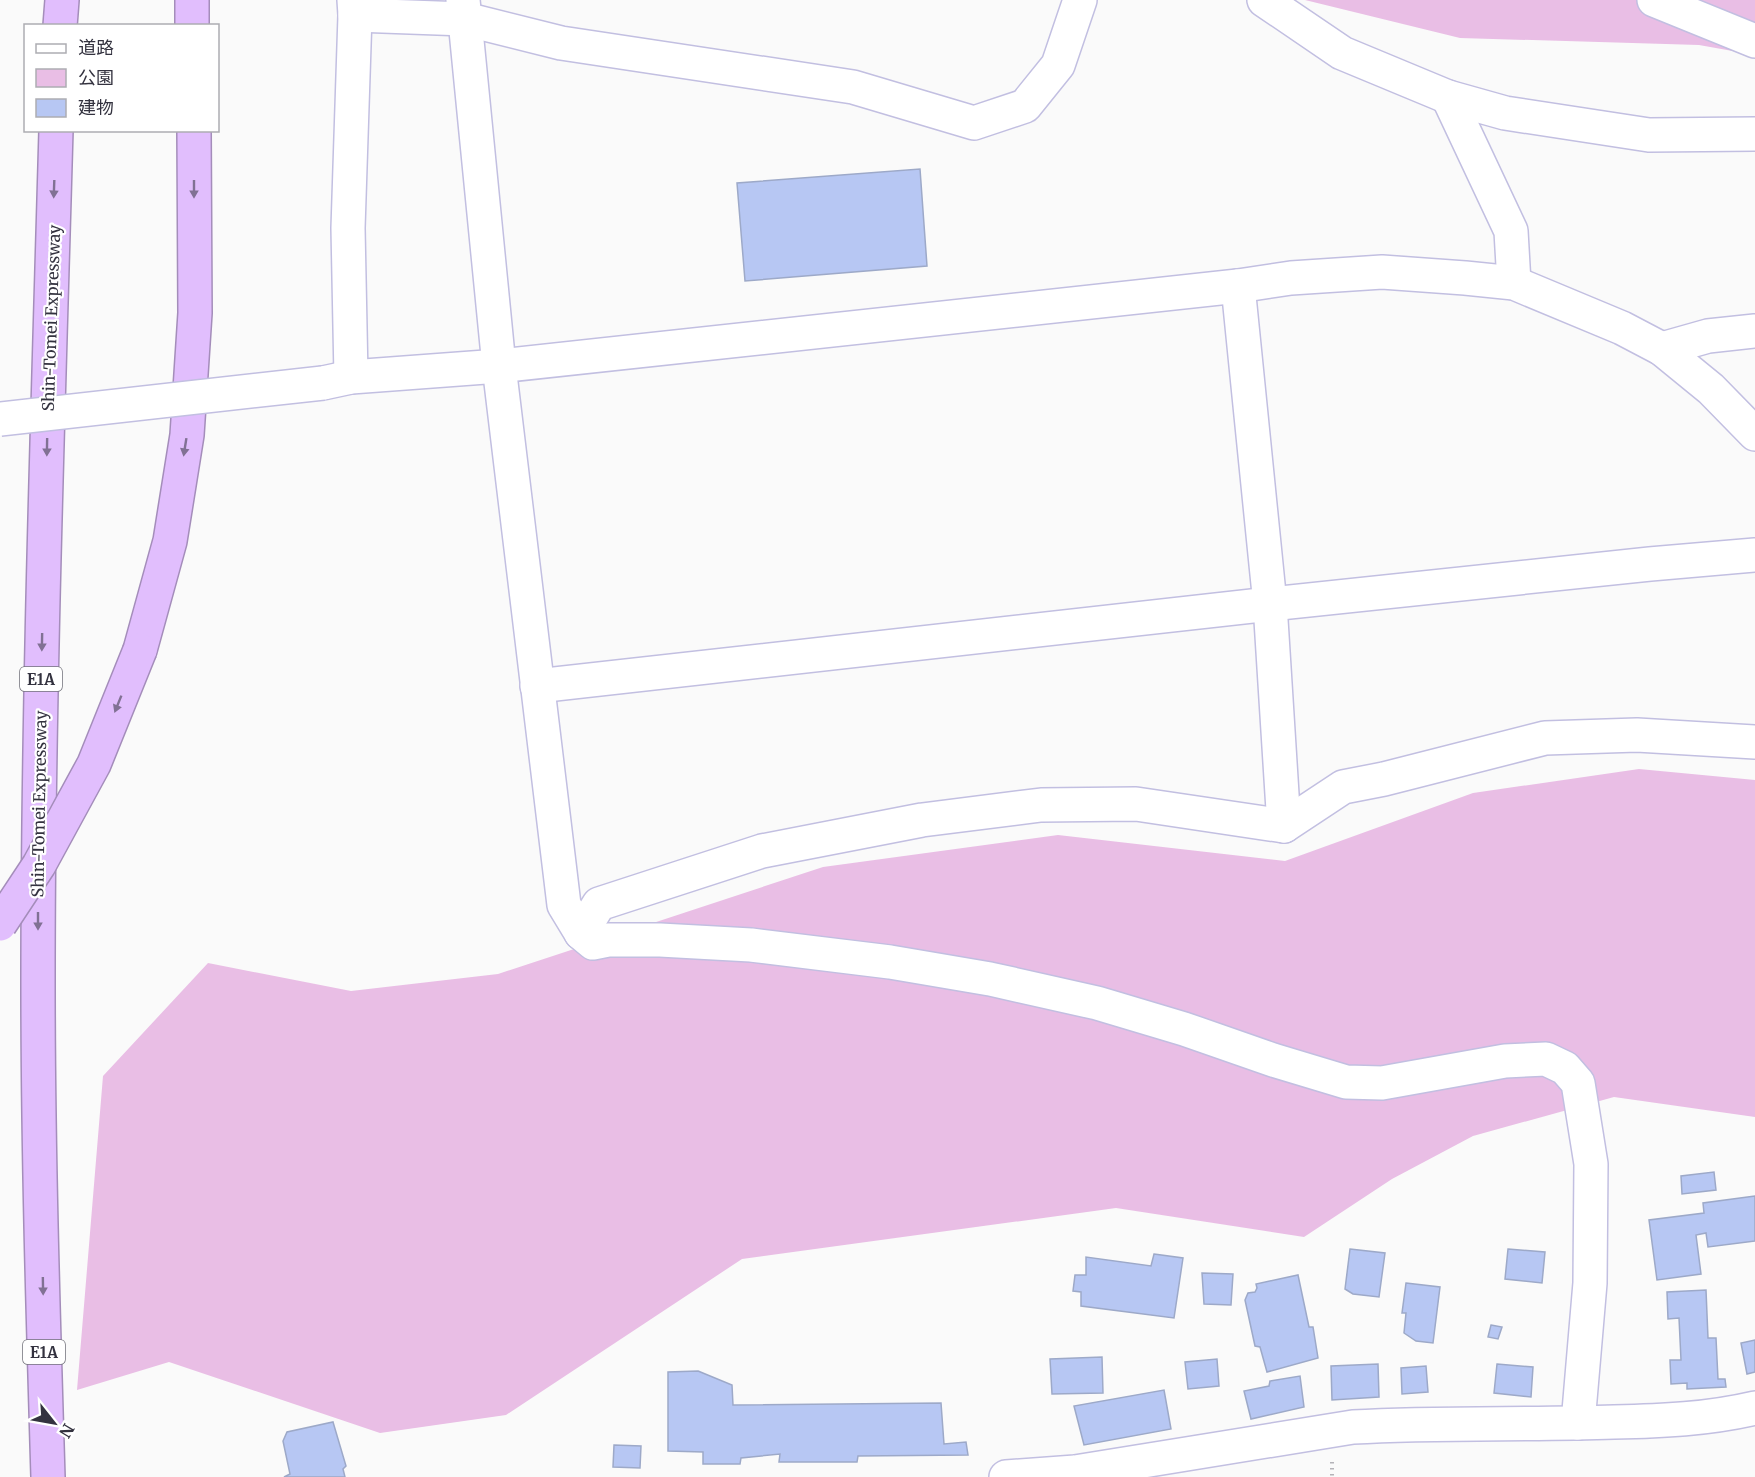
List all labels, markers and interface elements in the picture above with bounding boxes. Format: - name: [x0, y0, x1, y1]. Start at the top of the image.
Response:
- legend: [24, 24, 219, 132]
- text: 道路: [78, 36, 114, 59]
- text: 公園: [78, 66, 114, 89]
- text: 建物: [78, 96, 114, 119]
- one-way arrow: [50, 179, 59, 198]
- one-way arrow: [189, 179, 199, 198]
- street label: Shin-Tomei Expressway: [38, 224, 64, 412]
- one-way arrow: [42, 437, 52, 456]
- one-way arrow: [180, 437, 189, 456]
- one-way arrow: [37, 632, 47, 651]
- road number: E1A: [20, 667, 62, 691]
- one-way arrow: [113, 695, 122, 713]
- street label: Shin-Tomei Expressway: [27, 710, 51, 898]
- one-way arrow: [33, 911, 43, 930]
- one-way arrow: [38, 1277, 47, 1296]
- road number: E1A: [23, 1340, 65, 1364]
- north arrow: [24, 1393, 84, 1453]
- text: N: [55, 1420, 79, 1442]

